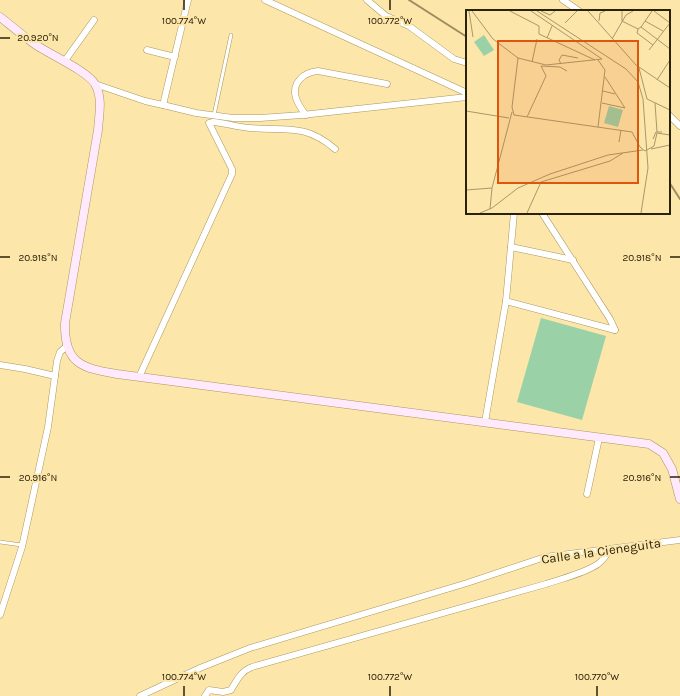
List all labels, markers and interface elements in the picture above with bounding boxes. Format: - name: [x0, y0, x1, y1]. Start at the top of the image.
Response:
- inset map: [466, 10, 670, 214]
- text: 100.774°W: [162, 15, 206, 27]
- text: 100.772°W: [368, 15, 412, 27]
- text: 20.920°N: [17, 32, 59, 44]
- text: 20.918°N: [18, 252, 58, 264]
- text: 20.918°N: [622, 252, 662, 264]
- text: 20.916°N: [19, 472, 57, 484]
- text: 20.916°N: [623, 472, 661, 484]
- street label: Calle a la Cieneguita: [540, 535, 662, 567]
- text: 100.774°W: [162, 671, 206, 683]
- text: 100.772°W: [368, 671, 412, 683]
- text: 100.770°W: [575, 671, 619, 683]

